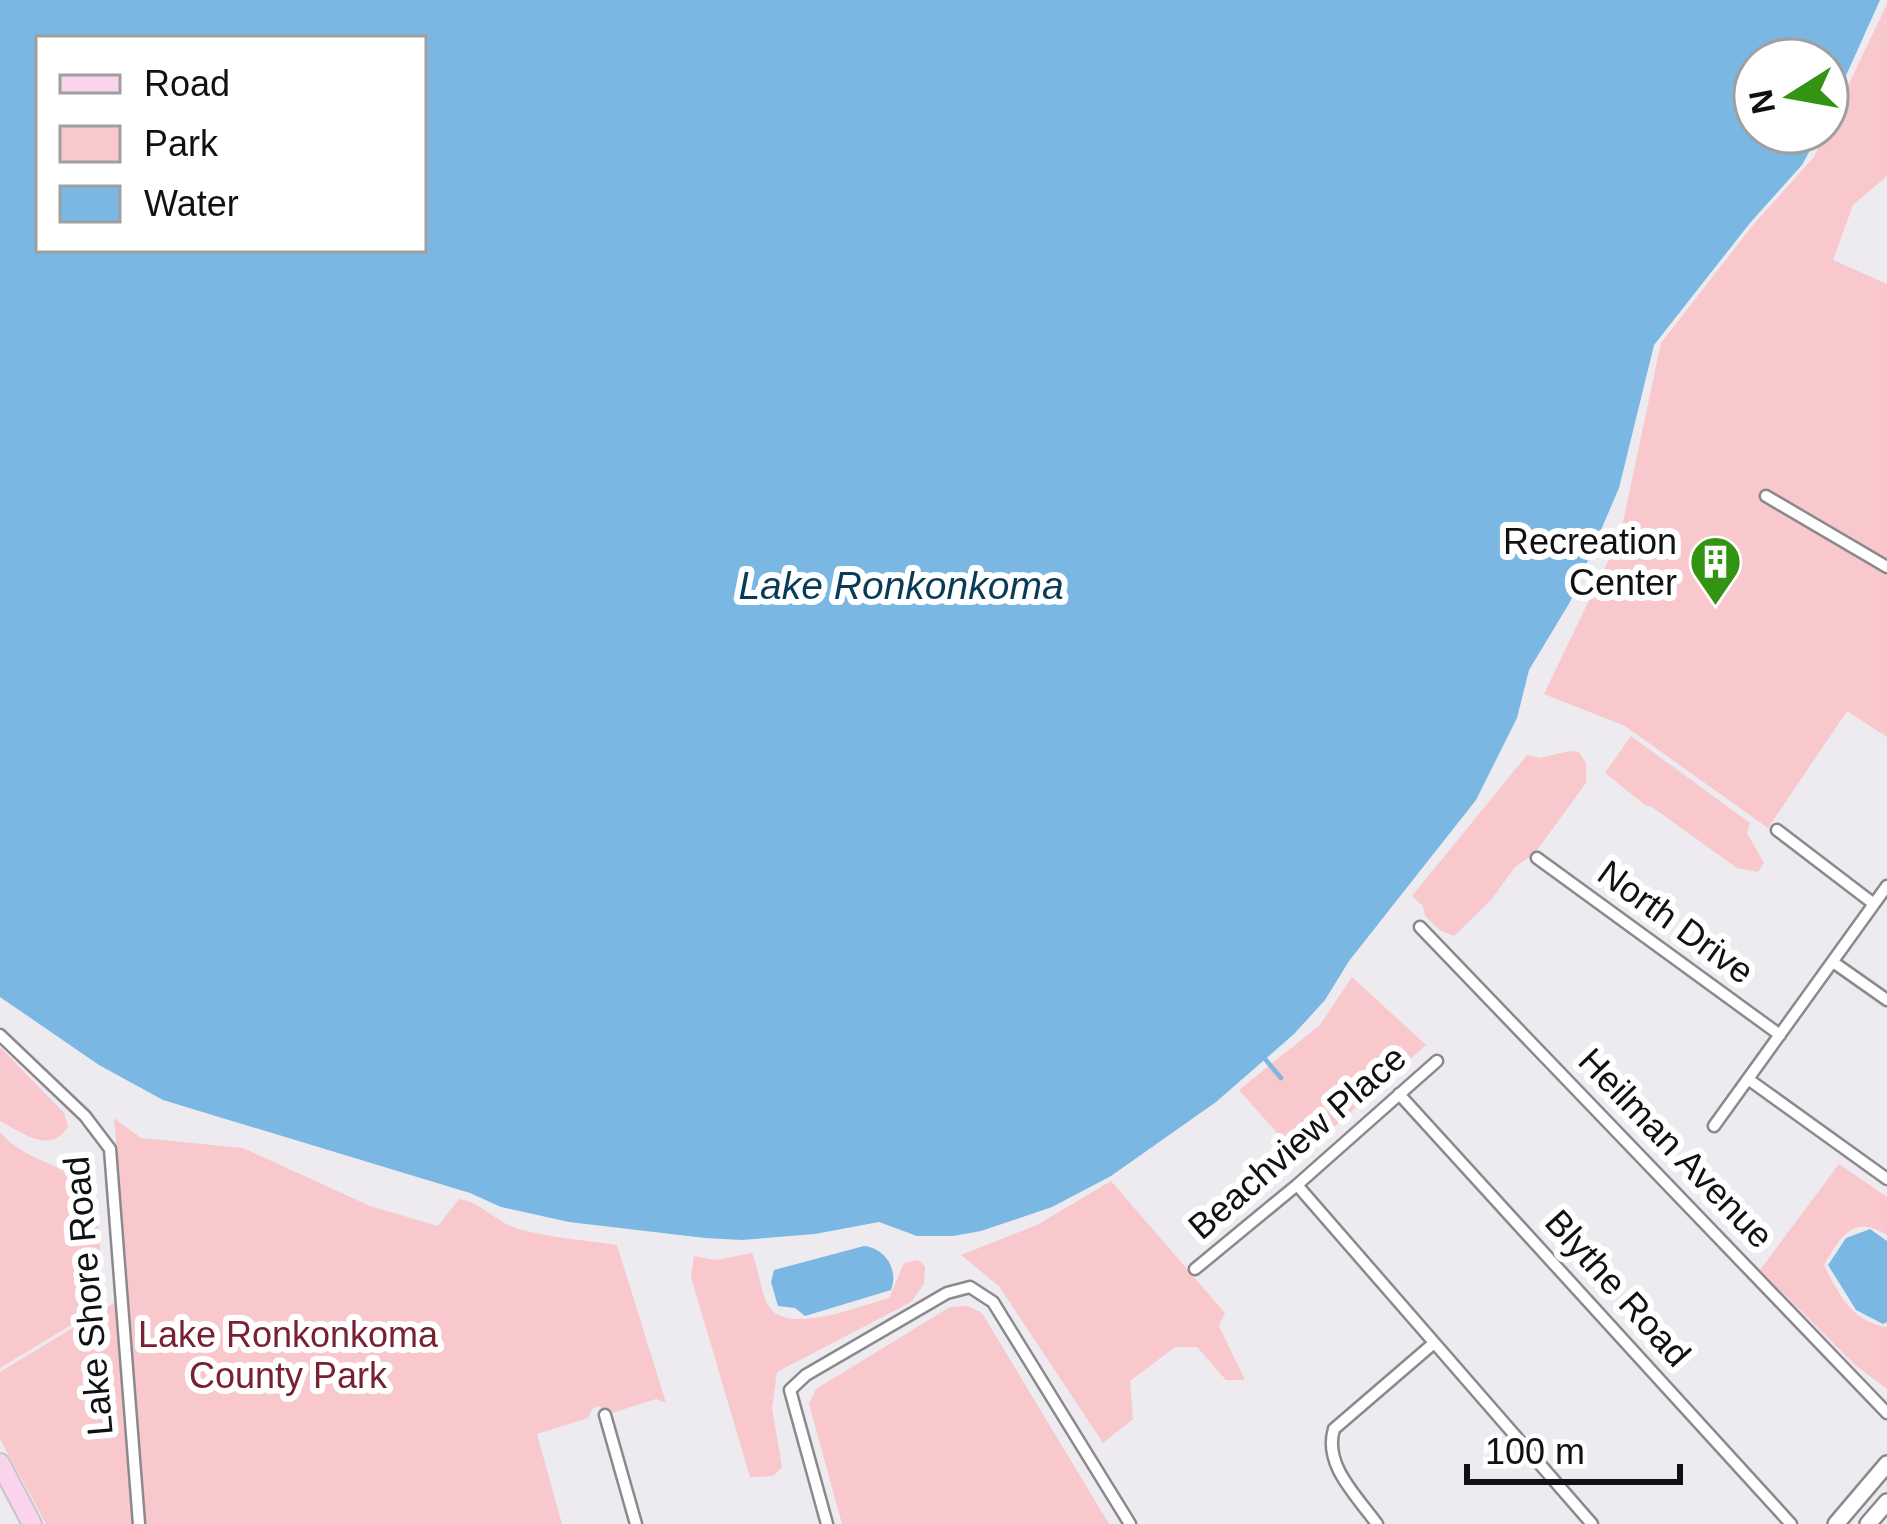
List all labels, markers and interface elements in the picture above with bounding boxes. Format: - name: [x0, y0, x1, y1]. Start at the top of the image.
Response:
- legend: [36, 36, 426, 252]
- north arrow: [1731, 36, 1851, 156]
- text: Road: [144, 63, 230, 104]
- text: N: [1742, 86, 1782, 117]
- text: Park: [144, 123, 219, 164]
- text: Water: [144, 183, 239, 224]
- place label: Recreation Center: [1503, 521, 1677, 603]
- building icon: Recreation Center: [1688, 534, 1744, 608]
- water label: Lake Ronkonkoma: [738, 564, 1064, 607]
- street label: North Drive: [1590, 852, 1762, 992]
- street label: Beachview Place: [1180, 1037, 1414, 1247]
- street label: Heilman Avenue: [1570, 1040, 1782, 1256]
- street label: Lake Shore Road: [55, 1155, 121, 1437]
- street label: Blythe Road: [1537, 1201, 1699, 1375]
- park label: Lake Ronkonkoma County Park: [138, 1314, 439, 1396]
- scale bar: [1467, 1410, 1680, 1484]
- text: 100 m: [1485, 1431, 1585, 1472]

